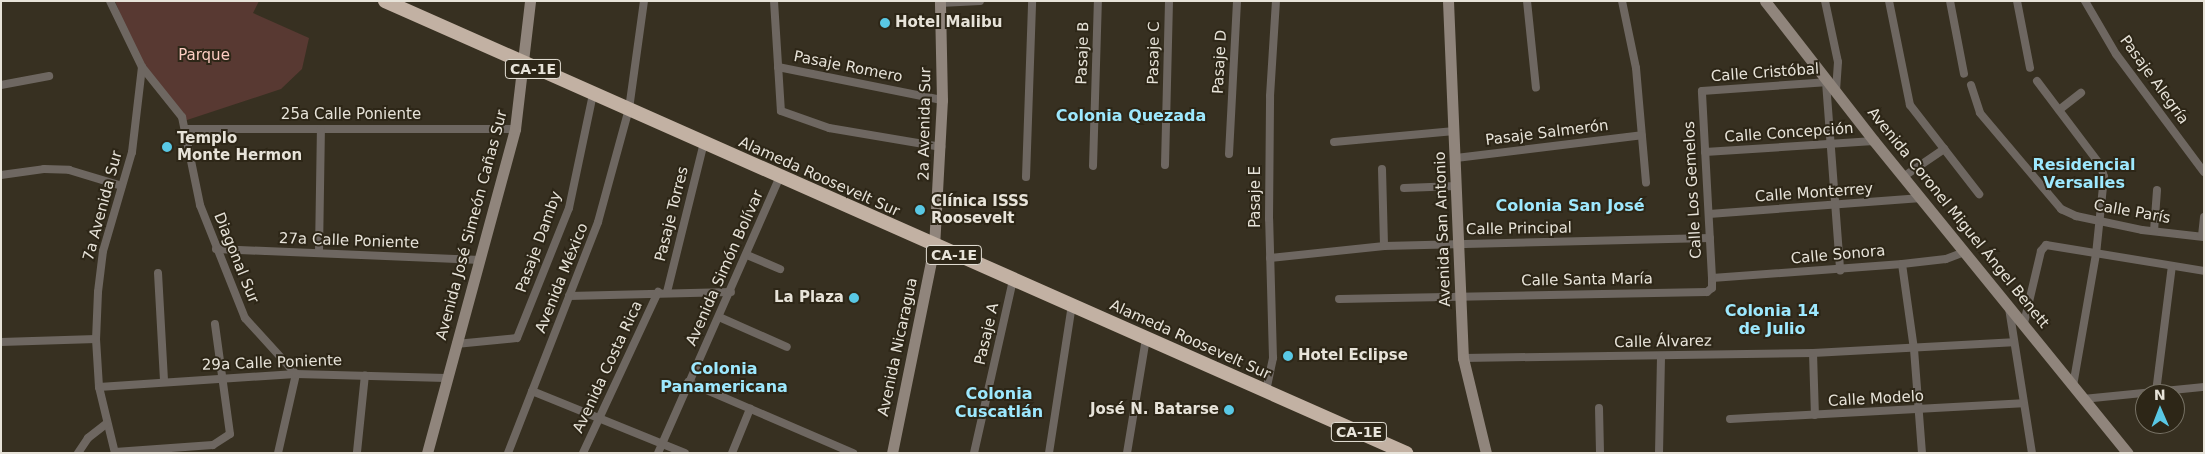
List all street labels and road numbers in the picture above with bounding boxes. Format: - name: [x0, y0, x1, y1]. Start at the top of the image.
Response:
- street label: Pasaje B: [1073, 21, 1093, 85]
- street label: Pasaje C: [1144, 21, 1164, 85]
- street label: Pasaje D: [1209, 29, 1231, 95]
- street label: Pasaje Alegría: [2116, 32, 2192, 128]
- street label: Pasaje Romero: [792, 48, 904, 86]
- road number: CA-1E: [504, 58, 562, 80]
- street label: Calle Cristóbal: [1710, 60, 1820, 86]
- street label: 2a Avenida Sur: [915, 67, 935, 181]
- street label: Avenida Coronel Miguel Ángel Benett: [1863, 104, 2053, 332]
- street label: 25a Calle Poniente: [281, 106, 421, 124]
- street label: Avenida José Simeón Cañas Sur: [433, 108, 511, 342]
- street label: Pasaje Salmerón: [1484, 117, 1610, 149]
- street label: Calle Concepción: [1724, 120, 1854, 146]
- street label: Calle Los Gemelos: [1680, 121, 1706, 259]
- street label: Alameda Roosevelt Sur: [736, 133, 902, 221]
- street label: 7a Avenida Sur: [80, 149, 126, 263]
- street label: Avenida San Antonio: [1431, 151, 1455, 307]
- street label: Pasaje Torres: [651, 165, 693, 263]
- street label: Pasaje E: [1247, 166, 1265, 228]
- street label: Calle Monterrey: [1754, 180, 1874, 206]
- street label: Avenida Simón Bolívar: [683, 187, 767, 349]
- street label: Pasaje Damby: [512, 189, 566, 295]
- street label: Calle París: [2092, 196, 2172, 228]
- street label: Diagonal Sur: [210, 210, 262, 306]
- street label: Calle Principal: [1466, 219, 1572, 239]
- street label: Avenida México: [532, 220, 592, 336]
- street label: 27a Calle Poniente: [279, 230, 419, 252]
- street label: Calle Sonora: [1790, 242, 1886, 268]
- road number: CA-1E: [925, 244, 983, 266]
- street label: Calle Santa María: [1521, 270, 1653, 290]
- street label: Avenida Nicaragua: [875, 276, 921, 418]
- street label: Alameda Roosevelt Sur: [1107, 296, 1273, 384]
- street label: Avenida Costa Rica: [569, 298, 647, 436]
- street label: Pasaje A: [971, 301, 1003, 367]
- street label: Calle Álvarez: [1614, 332, 1712, 352]
- street label: 29a Calle Poniente: [202, 352, 342, 374]
- street label: Calle Modelo: [1827, 387, 1925, 411]
- road number: CA-1E: [1330, 421, 1388, 444]

